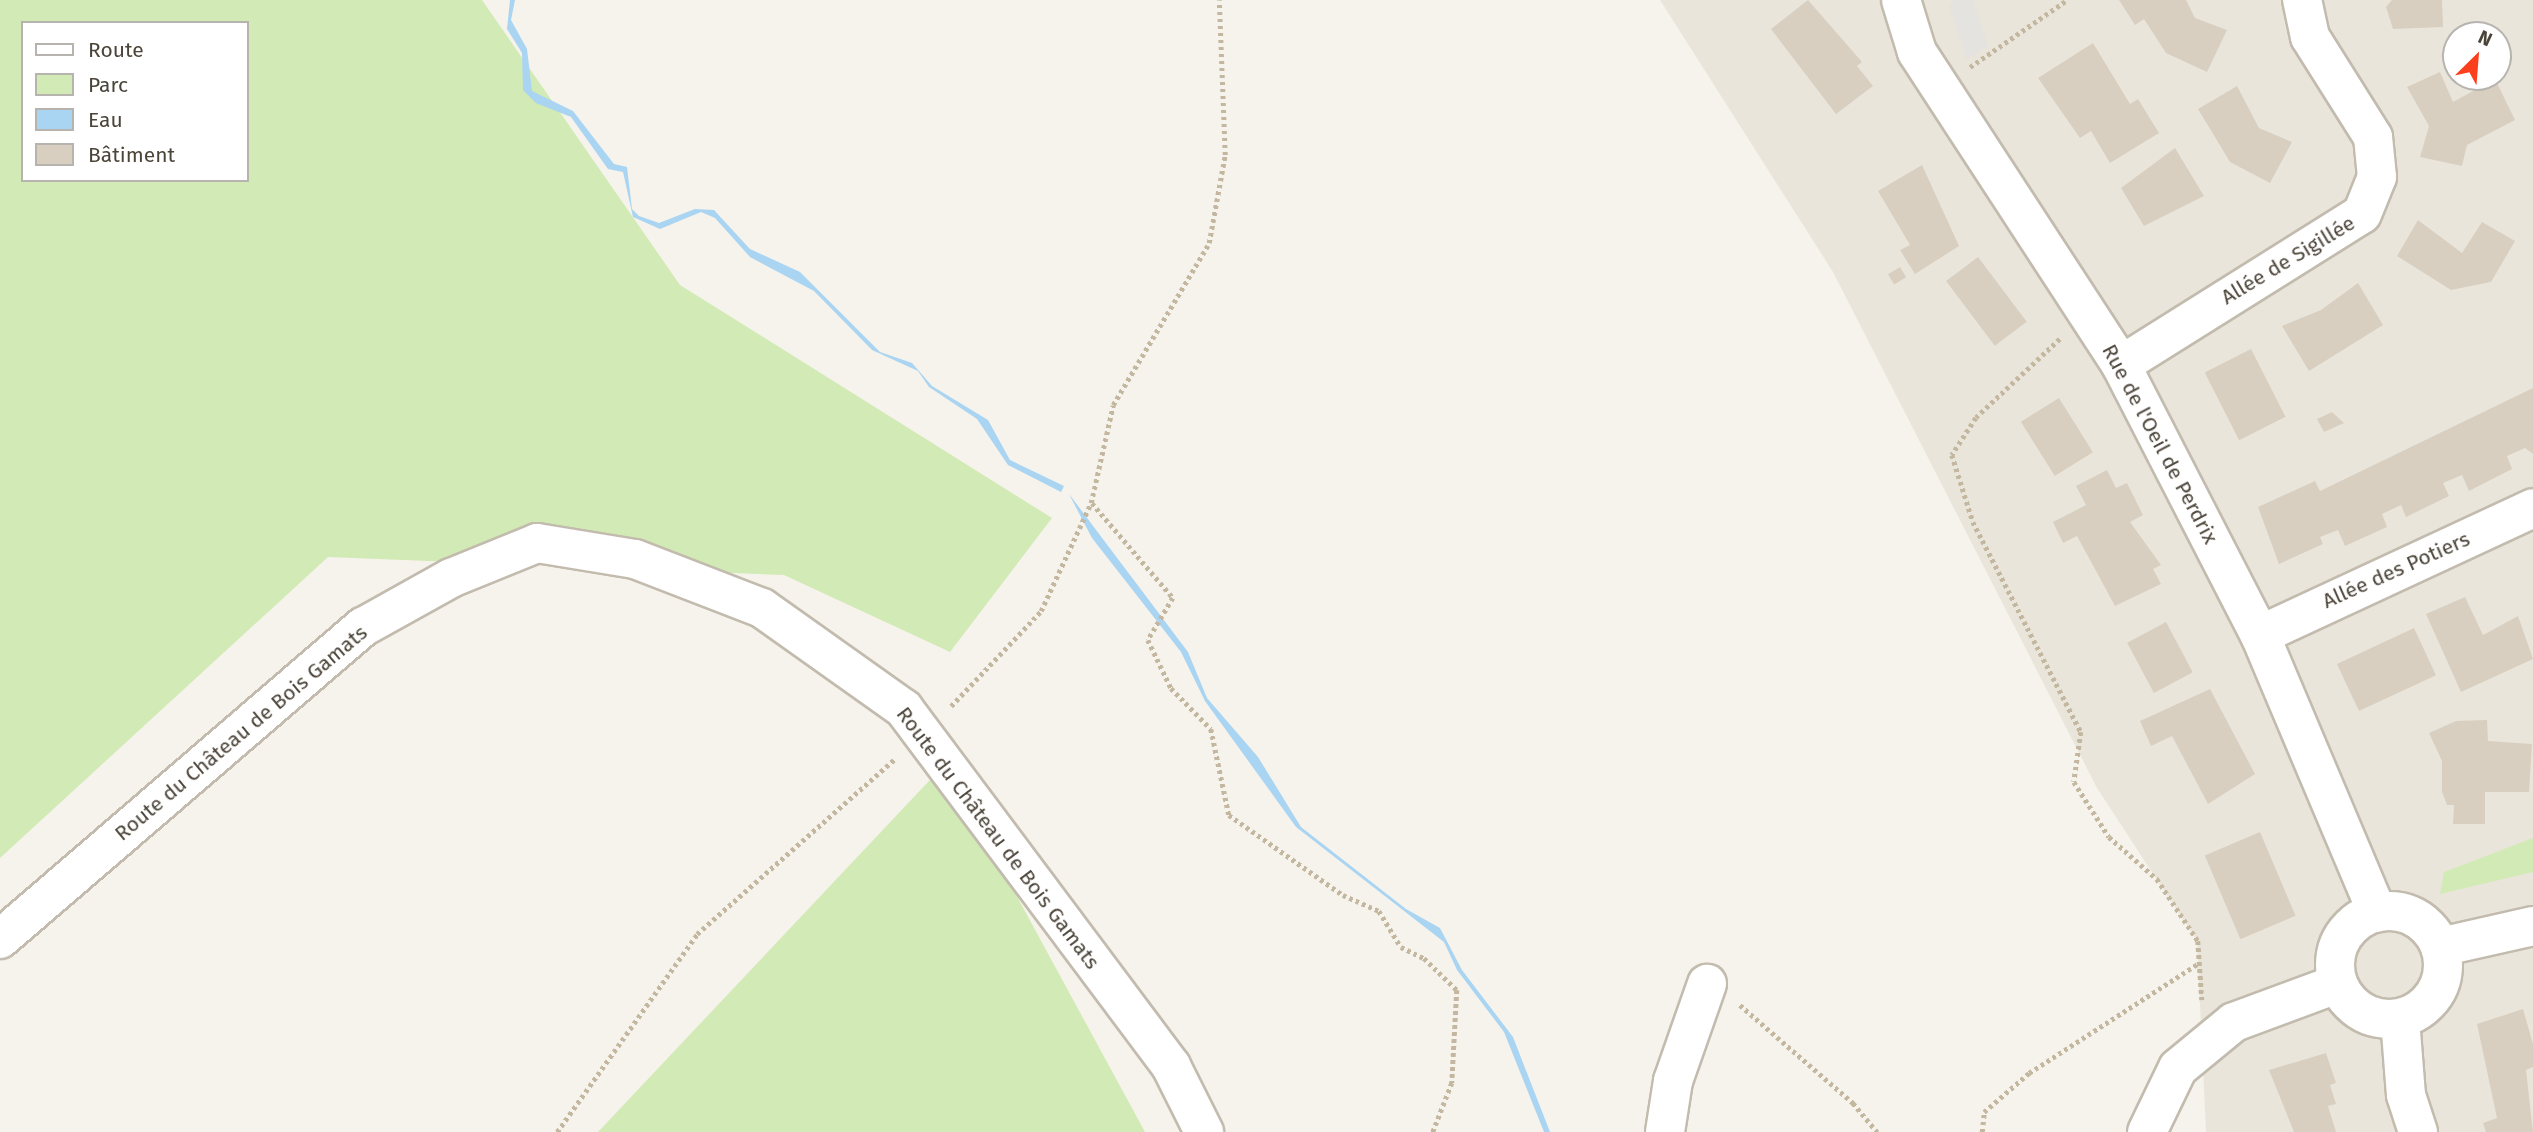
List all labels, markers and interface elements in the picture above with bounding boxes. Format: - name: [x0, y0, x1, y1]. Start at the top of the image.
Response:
- legend: [21, 21, 248, 182]
- north arrow: [2442, 21, 2512, 91]
- text: N: [2475, 25, 2496, 51]
- text: Route: [88, 37, 144, 63]
- text: Parc: [88, 72, 128, 98]
- text: Eau: [88, 107, 123, 133]
- text: Bâtiment: [88, 142, 175, 168]
- street label: Allée de Sigillée: [2217, 210, 2359, 310]
- street label: Rue de l'Oeil de Perdrix: [2097, 340, 2223, 548]
- street label: Allée des Potiers: [2319, 526, 2473, 614]
- street label: Route du Château de Bois Gamats: [110, 620, 372, 846]
- street label: Route du Château de Bois Gamats: [891, 702, 1105, 974]

